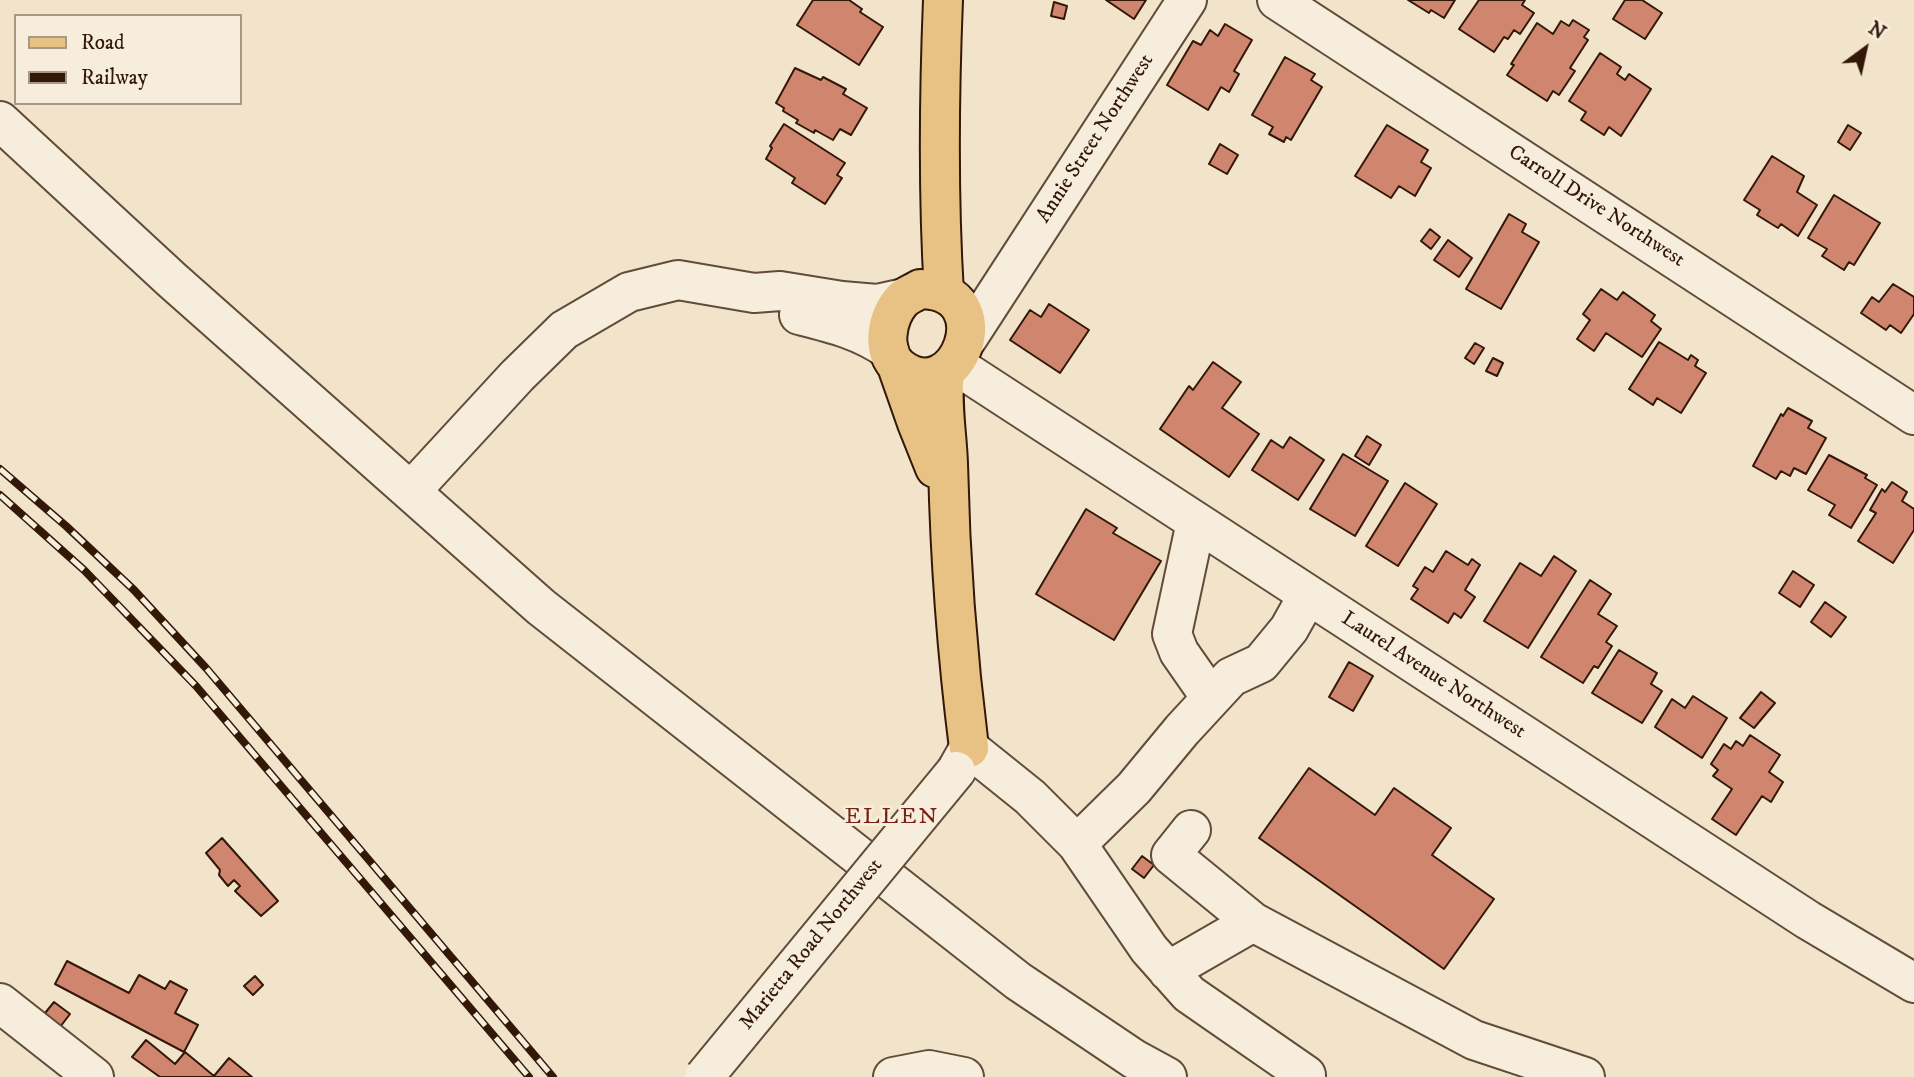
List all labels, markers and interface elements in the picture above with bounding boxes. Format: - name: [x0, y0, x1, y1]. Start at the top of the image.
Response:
- legend: [14, 14, 242, 105]
- north arrow: [1830, 14, 1900, 84]
- text: N: [1864, 17, 1890, 45]
- text: Road: [81, 30, 125, 56]
- street label: Annie Street Northwest: [1032, 50, 1160, 228]
- text: Railway: [81, 65, 148, 91]
- street label: Carroll Drive Northwest: [1503, 141, 1689, 273]
- street label: Laurel Avenue Northwest: [1336, 607, 1530, 745]
- district label: ELLEN: [845, 804, 939, 832]
- street label: Marietta Road Northwest: [735, 854, 889, 1036]

